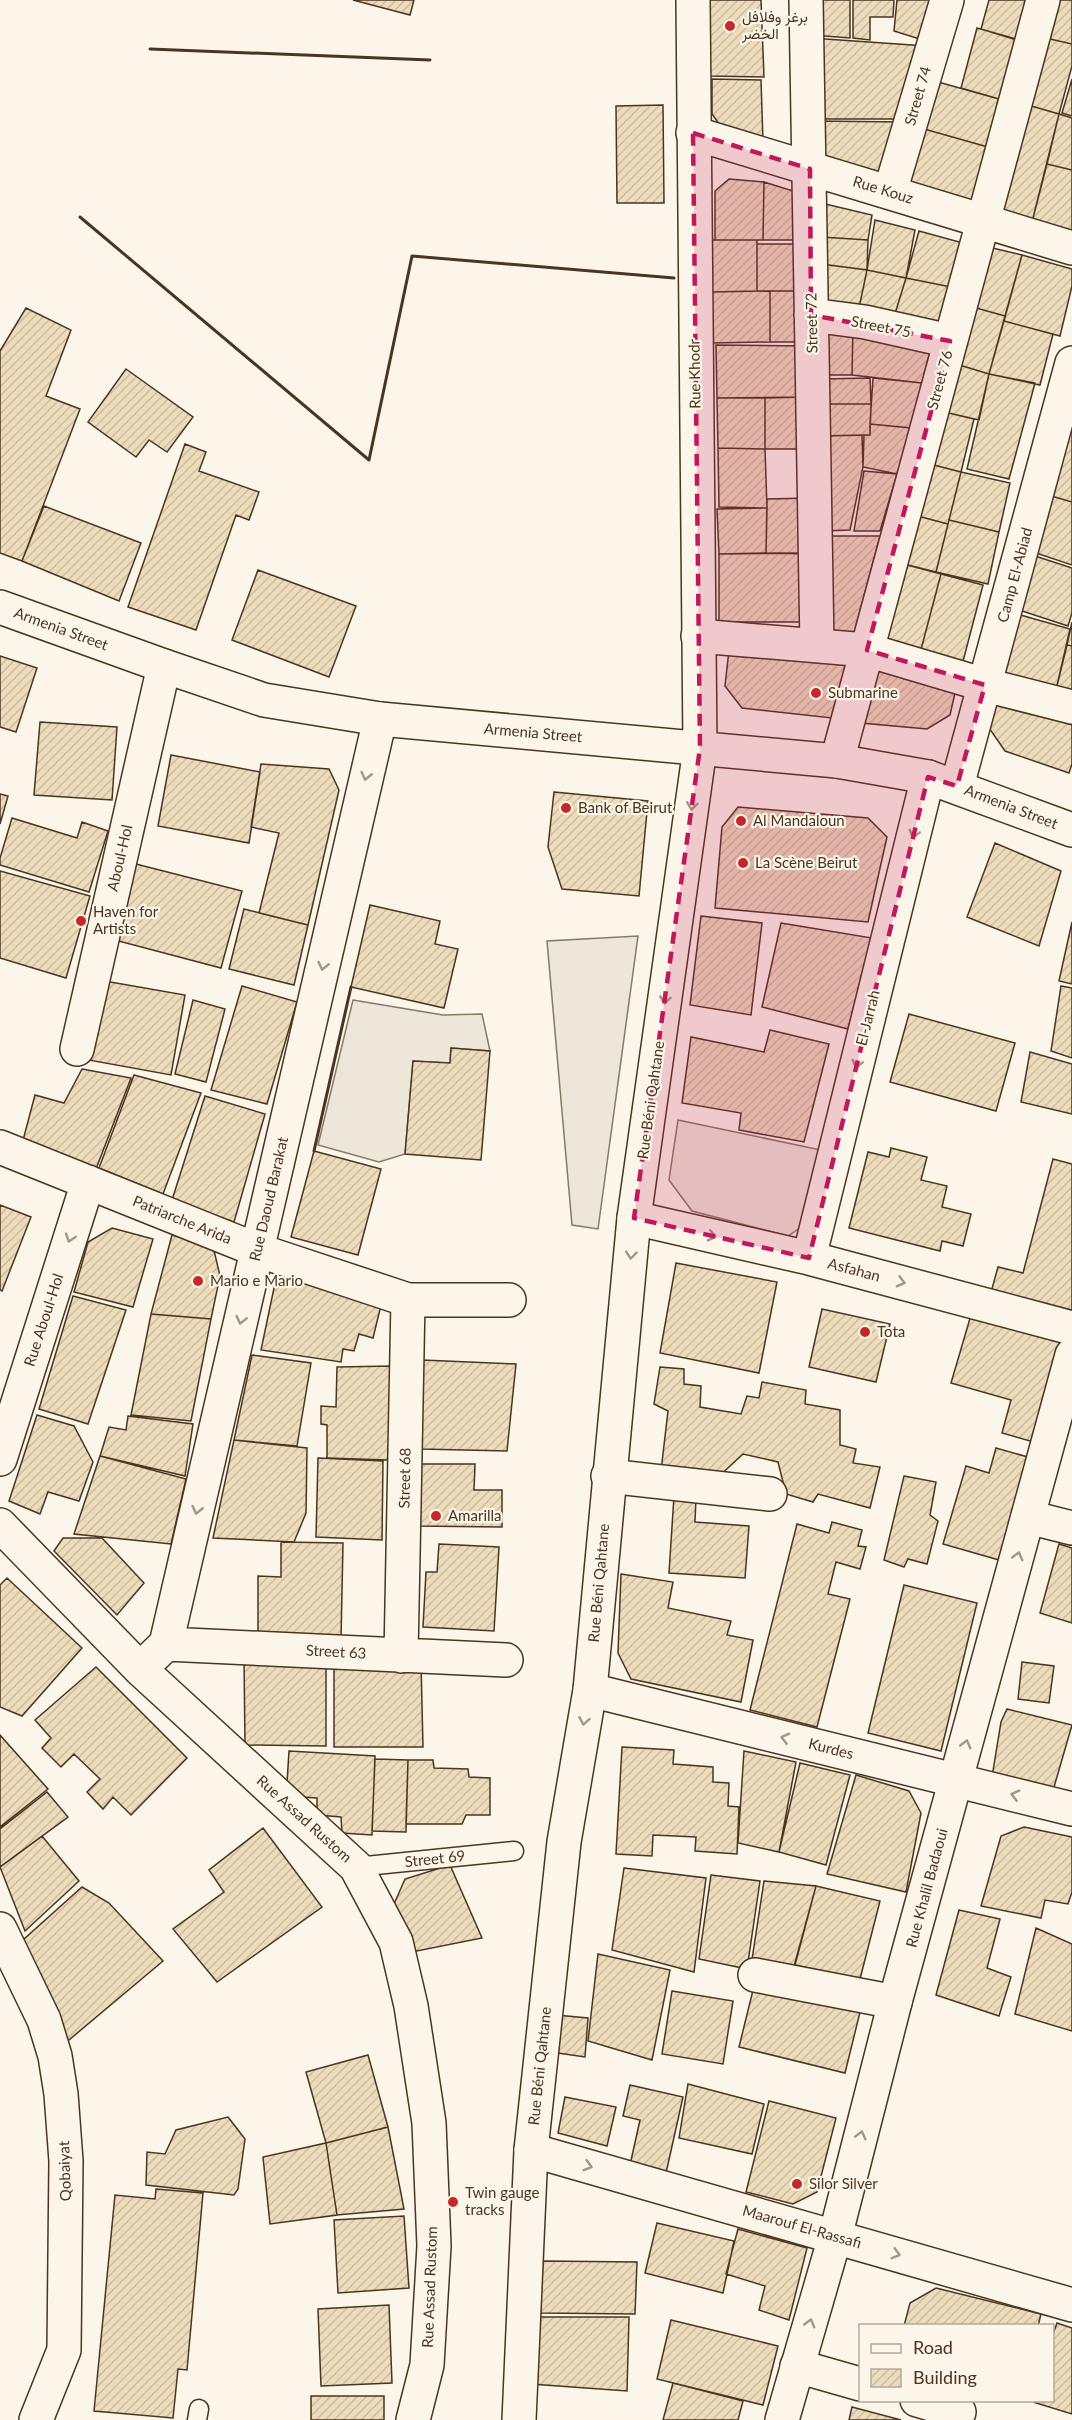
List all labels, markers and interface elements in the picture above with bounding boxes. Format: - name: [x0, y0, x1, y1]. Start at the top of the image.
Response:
- place label: برغر وفلافل الخضر: [741, 7, 808, 43]
- marker: برغر وفلافل الخضر: [723, 19, 737, 33]
- street label: Street 74: [900, 64, 934, 127]
- street label: Rue Kouz: [851, 171, 916, 207]
- street label: Street 72: [801, 292, 821, 354]
- street label: Street 75: [850, 311, 913, 341]
- street label: Rue Khodr: [684, 338, 704, 409]
- street label: Street 76: [922, 348, 956, 411]
- street label: Camp El-Abiad: [993, 525, 1035, 624]
- street label: Armenia Street: [12, 603, 111, 654]
- place label: Submarine: [828, 683, 898, 701]
- marker: Submarine: [809, 686, 823, 700]
- street label: Armenia Street: [483, 719, 584, 745]
- one-way arrow: [361, 771, 374, 781]
- street label: Armenia Street: [962, 780, 1061, 832]
- place label: Bank of Beirut: [578, 798, 673, 816]
- marker: Bank of Beirut: [559, 801, 573, 815]
- one-way arrow: [686, 802, 699, 811]
- place label: Al Mandaloun: [753, 811, 845, 829]
- marker: Al Mandaloun: [734, 814, 748, 828]
- street label: Aboul-Hol: [103, 823, 135, 893]
- one-way arrow: [908, 829, 921, 839]
- place label: La Scène Beirut: [755, 853, 858, 871]
- marker: La Scène Beirut: [736, 856, 750, 870]
- place label: Haven for Artists: [93, 902, 159, 937]
- marker: Haven for Artists: [74, 914, 88, 928]
- one-way arrow: [317, 961, 330, 971]
- street label: El-Jarrah: [851, 988, 883, 1048]
- one-way arrow: [659, 995, 672, 1004]
- street label: Rue Béni Qahtane: [633, 1040, 667, 1160]
- one-way arrow: [851, 1059, 864, 1069]
- street label: Rue Daoud Barakat: [245, 1134, 291, 1263]
- street label: Patriarche Arida: [130, 1191, 234, 1247]
- one-way arrow: [707, 1228, 717, 1241]
- one-way arrow: [65, 1232, 77, 1243]
- one-way arrow: [625, 1251, 638, 1260]
- street label: Asfahan: [826, 1253, 882, 1285]
- street label: Rue Aboul-Hol: [20, 1271, 67, 1368]
- place label: Mario e Mario: [210, 1271, 303, 1289]
- marker: Mario e Mario: [191, 1274, 205, 1288]
- one-way arrow: [896, 1275, 906, 1288]
- one-way arrow: [235, 1315, 248, 1325]
- place label: Tota: [877, 1322, 905, 1340]
- marker: Tota: [858, 1325, 872, 1339]
- street label: Street 68: [394, 1447, 414, 1509]
- one-way arrow: [191, 1504, 204, 1514]
- place label: Amarilla: [448, 1506, 502, 1524]
- marker: Amarilla: [429, 1509, 443, 1523]
- street label: Rue Béni Qahtane: [584, 1523, 612, 1643]
- one-way arrow: [1010, 1551, 1023, 1561]
- street label: Street 63: [305, 1640, 367, 1662]
- one-way arrow: [579, 1716, 591, 1725]
- one-way arrow: [781, 1732, 791, 1745]
- street label: Kurdes: [807, 1734, 856, 1762]
- one-way arrow: [959, 1739, 971, 1750]
- street label: Rue Assad Rustom: [253, 1771, 356, 1866]
- one-way arrow: [1011, 1789, 1021, 1802]
- street label: Rue Khalil Badaoui: [901, 1826, 951, 1949]
- street label: Street 69: [404, 1846, 466, 1870]
- street label: Rue Béni Qahtane: [524, 2006, 554, 2126]
- one-way arrow: [854, 2130, 866, 2141]
- street label: Qobaiyat: [54, 2140, 74, 2201]
- one-way arrow: [582, 2159, 592, 2172]
- place label: Silor Silver: [809, 2174, 878, 2192]
- marker: Silor Silver: [790, 2177, 804, 2191]
- place label: Twin gauge tracks: [465, 2183, 539, 2218]
- marker: Twin gauge tracks: [446, 2195, 460, 2209]
- street label: Maarouf El-Rassafi: [741, 2200, 864, 2252]
- street label: Rue Assad Rustom: [418, 2226, 440, 2348]
- one-way arrow: [891, 2247, 901, 2260]
- one-way arrow: [803, 2318, 815, 2329]
- legend: [859, 2324, 1054, 2402]
- text: Road: [913, 2336, 953, 2358]
- text: Building: [913, 2366, 977, 2388]

